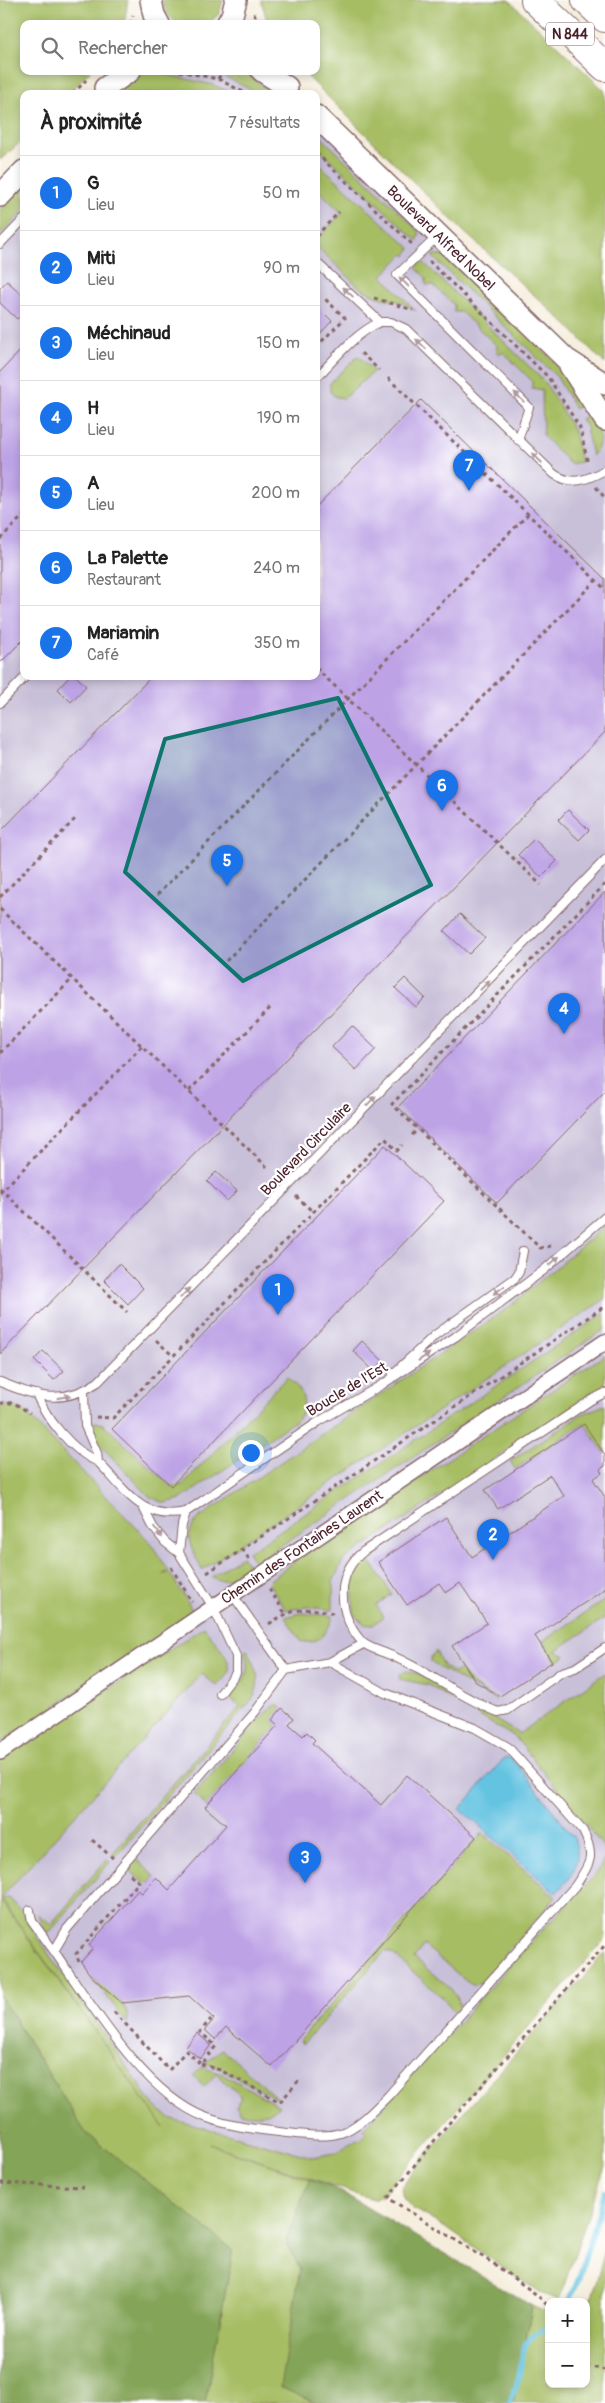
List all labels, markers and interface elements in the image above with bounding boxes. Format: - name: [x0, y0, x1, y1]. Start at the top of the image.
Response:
- search box: [20, 20, 320, 75]
- road number: N 844: [546, 22, 594, 46]
- icon: search: [38, 34, 66, 62]
- text: Rechercher: [78, 36, 168, 60]
- text: À proximité: [40, 109, 143, 136]
- text: 7 résultats: [228, 113, 300, 133]
- text: G: [87, 171, 100, 195]
- street label: Boulevard Alfred Nobel: [382, 182, 499, 295]
- text: 1: [53, 183, 59, 203]
- text: 50 m: [263, 183, 300, 203]
- text: Lieu: [87, 195, 115, 215]
- text: Miti: [87, 246, 115, 270]
- text: 2: [52, 258, 60, 278]
- text: 90 m: [263, 258, 300, 278]
- text: Lieu: [87, 270, 115, 290]
- one-way arrow: [398, 276, 410, 288]
- one-way arrow: [342, 286, 354, 298]
- text: Méchinaud: [87, 321, 171, 345]
- text: 3: [52, 333, 60, 353]
- text: 150 m: [256, 333, 300, 353]
- one-way arrow: [416, 338, 428, 350]
- text: Lieu: [87, 345, 115, 365]
- one-way arrow: [513, 391, 525, 403]
- text: H: [87, 396, 99, 420]
- text: 4: [51, 408, 61, 428]
- text: 190 m: [257, 408, 300, 428]
- text: Lieu: [87, 420, 115, 440]
- pin: 7: [453, 450, 485, 491]
- one-way arrow: [532, 452, 544, 464]
- text: A: [87, 471, 99, 495]
- text: 5: [52, 483, 60, 503]
- text: 200 m: [252, 483, 300, 503]
- text: Lieu: [87, 495, 115, 515]
- text: La Palette: [87, 546, 168, 570]
- text: 6: [51, 558, 61, 578]
- text: 240 m: [253, 558, 300, 578]
- text: Restaurant: [87, 570, 161, 590]
- text: Mariamin: [87, 621, 159, 645]
- text: 7: [52, 633, 60, 653]
- text: 350 m: [254, 633, 300, 653]
- text: Café: [87, 645, 119, 665]
- pin: 6: [426, 770, 458, 811]
- pin: 5: [211, 845, 243, 886]
- one-way arrow: [478, 979, 490, 991]
- pin: 4: [548, 993, 580, 1034]
- one-way arrow: [365, 1096, 377, 1108]
- street label: Boulevard Circulaire: [257, 1098, 356, 1200]
- one-way arrow: [548, 1256, 561, 1267]
- pin: 1: [262, 1274, 294, 1315]
- one-way arrow: [493, 1284, 506, 1295]
- one-way arrow: [179, 1287, 191, 1299]
- one-way arrow: [417, 1353, 430, 1362]
- street label: Boucle de l'Est: [303, 1357, 392, 1421]
- one-way arrow: [56, 1392, 72, 1400]
- your location: [238, 1440, 264, 1466]
- street label: Chemin des Fontaines Laurent: [218, 1486, 388, 1609]
- pin: 2: [477, 1519, 509, 1560]
- one-way arrow: [152, 1525, 163, 1538]
- pin: 3: [289, 1842, 321, 1883]
- map controls: [545, 2298, 590, 2388]
- button: +: [545, 2298, 590, 2343]
- button: −: [545, 2343, 590, 2388]

